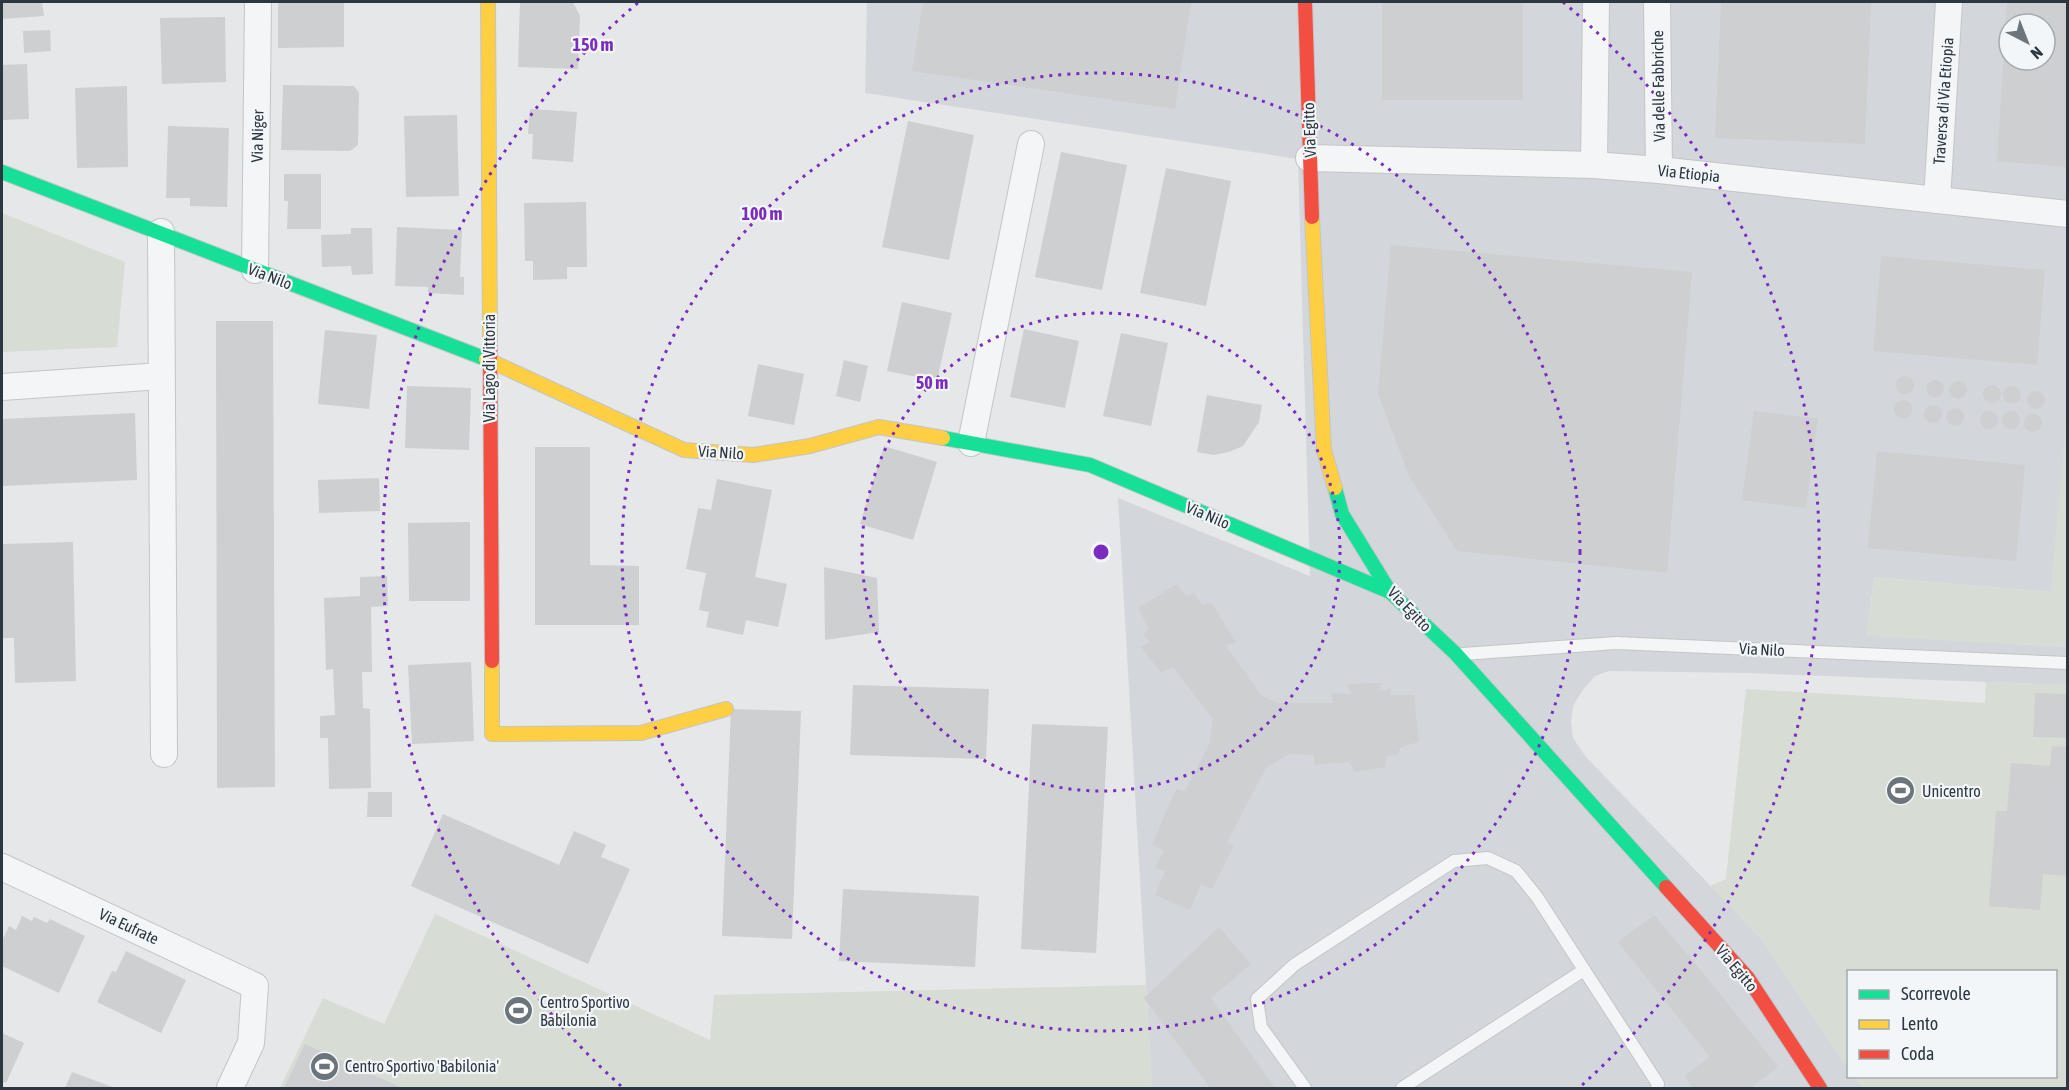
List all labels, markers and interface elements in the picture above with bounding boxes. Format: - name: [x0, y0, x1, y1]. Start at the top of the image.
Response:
- north arrow: [1997, 12, 2057, 72]
- street label: Via delle Fabbriche: [1648, 30, 1668, 142]
- text: 150 m: [573, 34, 613, 55]
- street label: Traversa di Via Etiopia: [1930, 37, 1957, 165]
- text: N: [2028, 43, 2047, 63]
- street label: Via Egitto: [1299, 102, 1320, 158]
- street label: Via Niger: [248, 109, 267, 163]
- street label: Via Etiopia: [1657, 161, 1721, 186]
- text: 100 m: [742, 203, 782, 224]
- street label: Via Nilo: [245, 259, 295, 293]
- street label: Via Lago di Vittoria: [480, 314, 499, 422]
- text: 50 m: [916, 372, 948, 393]
- street label: Via Nilo: [697, 441, 745, 463]
- street label: Via Nilo: [1183, 498, 1233, 532]
- centre of rings: [1091, 542, 1111, 562]
- street label: Via Egitto: [1384, 583, 1436, 636]
- street label: Via Nilo: [1739, 639, 1785, 659]
- sports icon: Unicentro: [1885, 775, 1917, 807]
- place label: Unicentro: [1922, 782, 1981, 800]
- street label: Via Eufrate: [96, 904, 162, 948]
- street label: Via Egitto: [1712, 941, 1762, 996]
- legend: [1847, 970, 2057, 1078]
- text: Scorrevole: [1901, 983, 1971, 1004]
- place label: Centro Sportivo Babilonia: [540, 993, 630, 1029]
- sports icon: Centro Sportivo Babilonia: [503, 995, 535, 1027]
- text: Lento: [1901, 1013, 1938, 1034]
- text: Coda: [1901, 1043, 1934, 1064]
- sports icon: Centro Sportivo 'Babilonia': [308, 1050, 340, 1082]
- place label: Centro Sportivo 'Babilonia': [345, 1057, 499, 1076]

